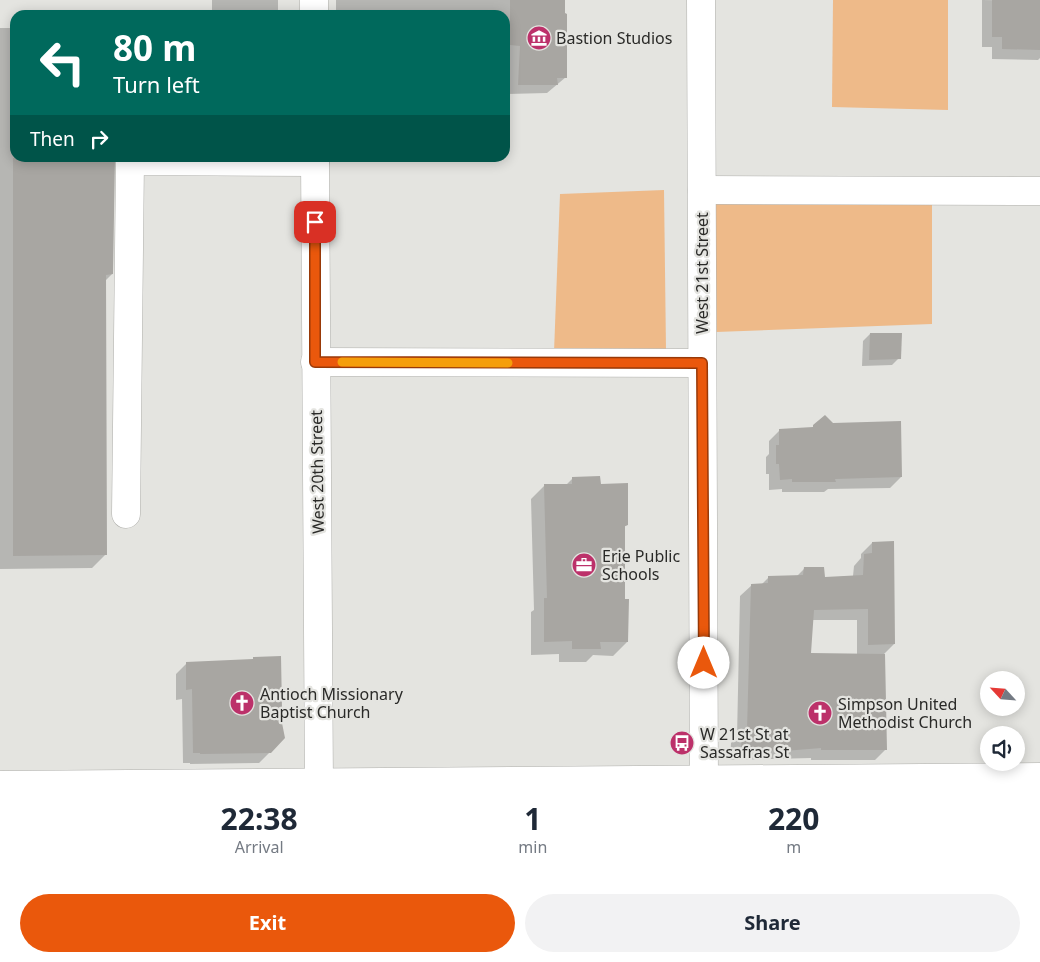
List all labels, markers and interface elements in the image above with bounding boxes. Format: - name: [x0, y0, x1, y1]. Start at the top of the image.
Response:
- text: 80 m: [113, 24, 196, 71]
- museum icon: Bastion Studios: [526, 25, 552, 51]
- place label: Bastion Studios: [556, 27, 672, 49]
- icon: left: [30, 30, 95, 95]
- text: Turn left: [113, 69, 200, 99]
- icon: right: [85, 125, 113, 153]
- text: Then: [30, 126, 75, 152]
- pin: [294, 201, 336, 243]
- icon: arrive: [301, 208, 329, 236]
- street label: West 21st Street: [691, 212, 713, 334]
- street label: West 20th Street: [305, 410, 329, 534]
- place label: Erie Public Schools: [602, 545, 680, 585]
- office icon: Erie Public Schools: [571, 552, 597, 578]
- position arrow: [677, 636, 729, 688]
- north arrow: [980, 671, 1025, 716]
- map controls: [980, 671, 1025, 771]
- place label: Antioch Missionary Baptist Church: [260, 683, 404, 723]
- church icon: Antioch Missionary Baptist Church: [229, 690, 255, 716]
- place label: Simpson United Methodist Church: [838, 693, 972, 733]
- church icon: Simpson United Methodist Church: [807, 700, 833, 726]
- place label: W 21st St at Sassafras St: [700, 723, 789, 763]
- button: sound: [980, 726, 1025, 771]
- bus stop icon: W 21st St at Sassafras St: [669, 730, 695, 756]
- text: 22:38: [221, 798, 298, 839]
- text: 1: [524, 798, 541, 839]
- text: 220: [768, 798, 819, 839]
- text: Arrival: [235, 836, 284, 858]
- text: min: [518, 836, 547, 858]
- text: m: [786, 836, 801, 858]
- button: Exit: [20, 894, 515, 952]
- button: Share: [525, 894, 1020, 952]

